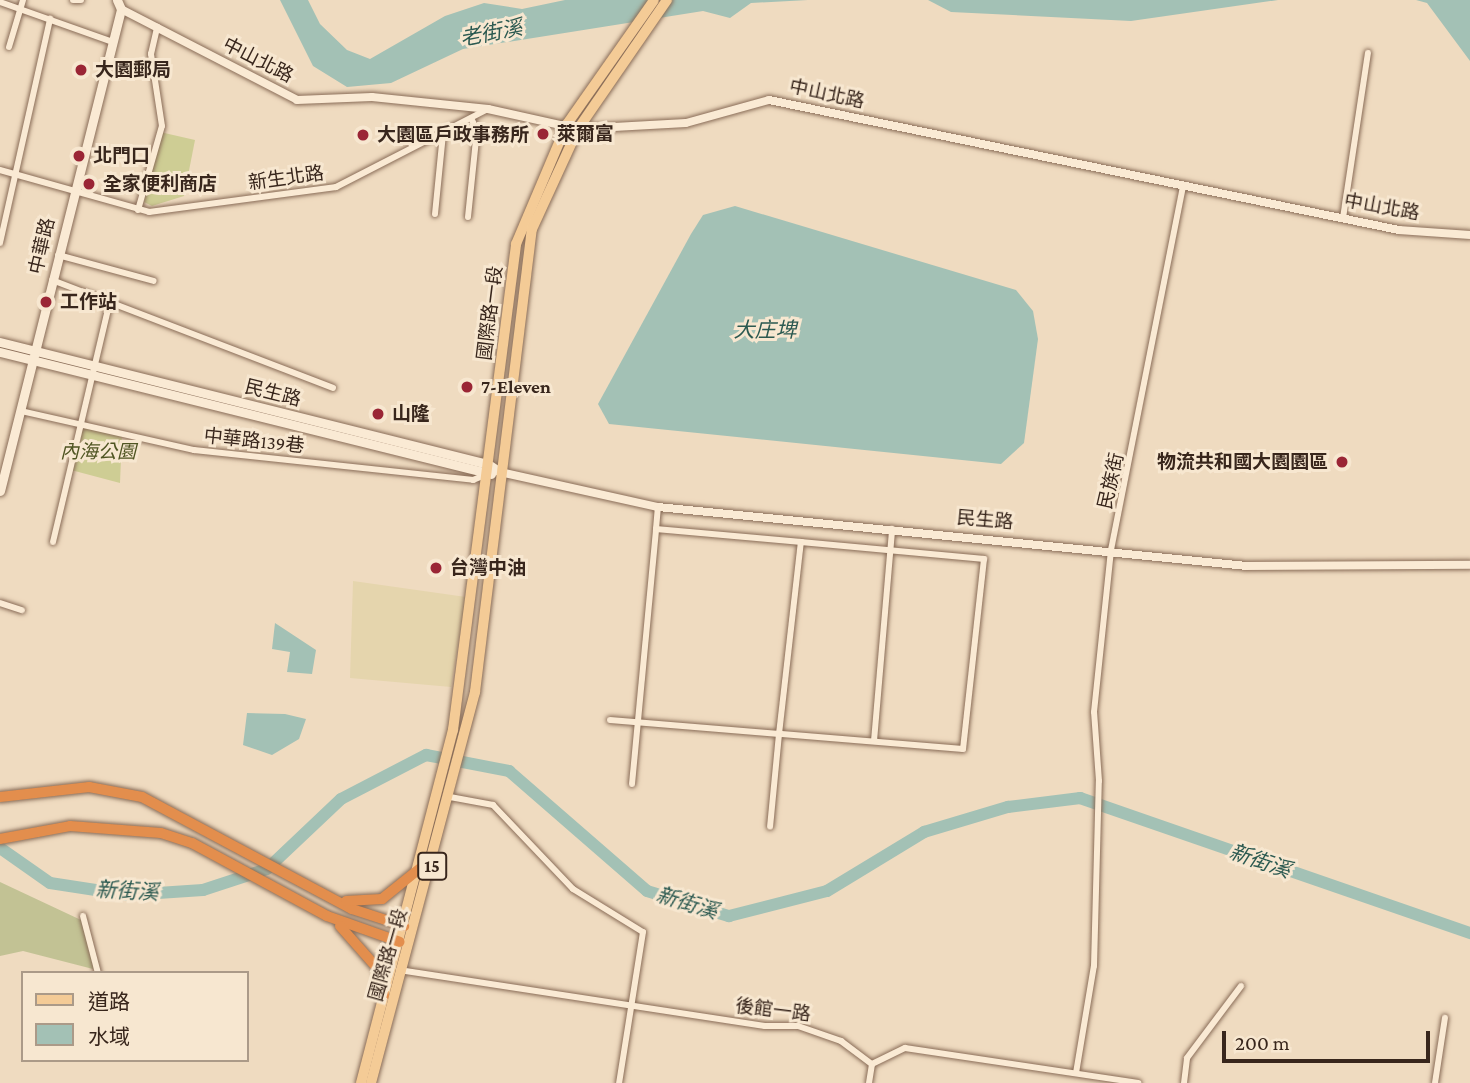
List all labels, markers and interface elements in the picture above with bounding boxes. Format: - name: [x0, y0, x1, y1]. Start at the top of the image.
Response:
- water label: 老街溪: [458, 15, 524, 51]
- street label: 中山北路: [219, 33, 297, 87]
- place label: 大園郵局: [95, 59, 171, 81]
- marker: 大園郵局: [73, 62, 89, 78]
- street label: 中山北路: [787, 75, 867, 113]
- place label: 萊爾富: [557, 123, 614, 145]
- place label: 大園區戶政事務所: [377, 124, 529, 146]
- marker: 萊爾富: [535, 126, 551, 142]
- marker: 大園區戶政事務所: [355, 127, 371, 143]
- place label: 北門口: [93, 145, 150, 167]
- marker: 北門口: [71, 148, 87, 164]
- street label: 新生北路: [247, 161, 325, 195]
- place label: 全家便利商店: [103, 173, 217, 195]
- marker: 全家便利商店: [81, 176, 97, 192]
- street label: 中山北路: [1343, 189, 1421, 225]
- street label: 中華路: [24, 216, 60, 276]
- street label: 國際路一段: [473, 264, 507, 362]
- place label: 工作站: [60, 291, 117, 313]
- marker: 工作站: [38, 294, 54, 310]
- water label: 大庄埤: [734, 317, 796, 343]
- street label: 民生路: [243, 375, 303, 411]
- place label: 7-Eleven: [481, 376, 551, 398]
- marker: 7-Eleven: [459, 379, 475, 395]
- place label: 山隆: [392, 403, 430, 425]
- marker: 山隆: [370, 406, 386, 422]
- street label: 中華路139巷: [203, 424, 305, 458]
- park label: 內海公園: [60, 441, 136, 463]
- street label: 民族街: [1093, 451, 1129, 511]
- place label: 物流共和國大園園區: [1157, 451, 1328, 473]
- marker: 物流共和國大園園區: [1334, 454, 1350, 470]
- street label: 民生路: [956, 506, 1014, 534]
- place label: 台灣中油: [450, 557, 526, 579]
- marker: 台灣中油: [428, 560, 444, 576]
- water label: 新街溪: [1226, 839, 1294, 883]
- road number: 15: [416, 852, 448, 880]
- water label: 新街溪: [95, 877, 159, 905]
- water label: 新街溪: [653, 882, 721, 924]
- street label: 國際路一段: [364, 906, 412, 1004]
- legend: [21, 971, 248, 1062]
- text: 道路: [88, 990, 130, 1014]
- street label: 後館一路: [734, 994, 812, 1026]
- scale bar: [1225, 1016, 1433, 1060]
- text: 水域: [88, 1025, 130, 1049]
- text: 200 m: [1235, 1031, 1290, 1055]

